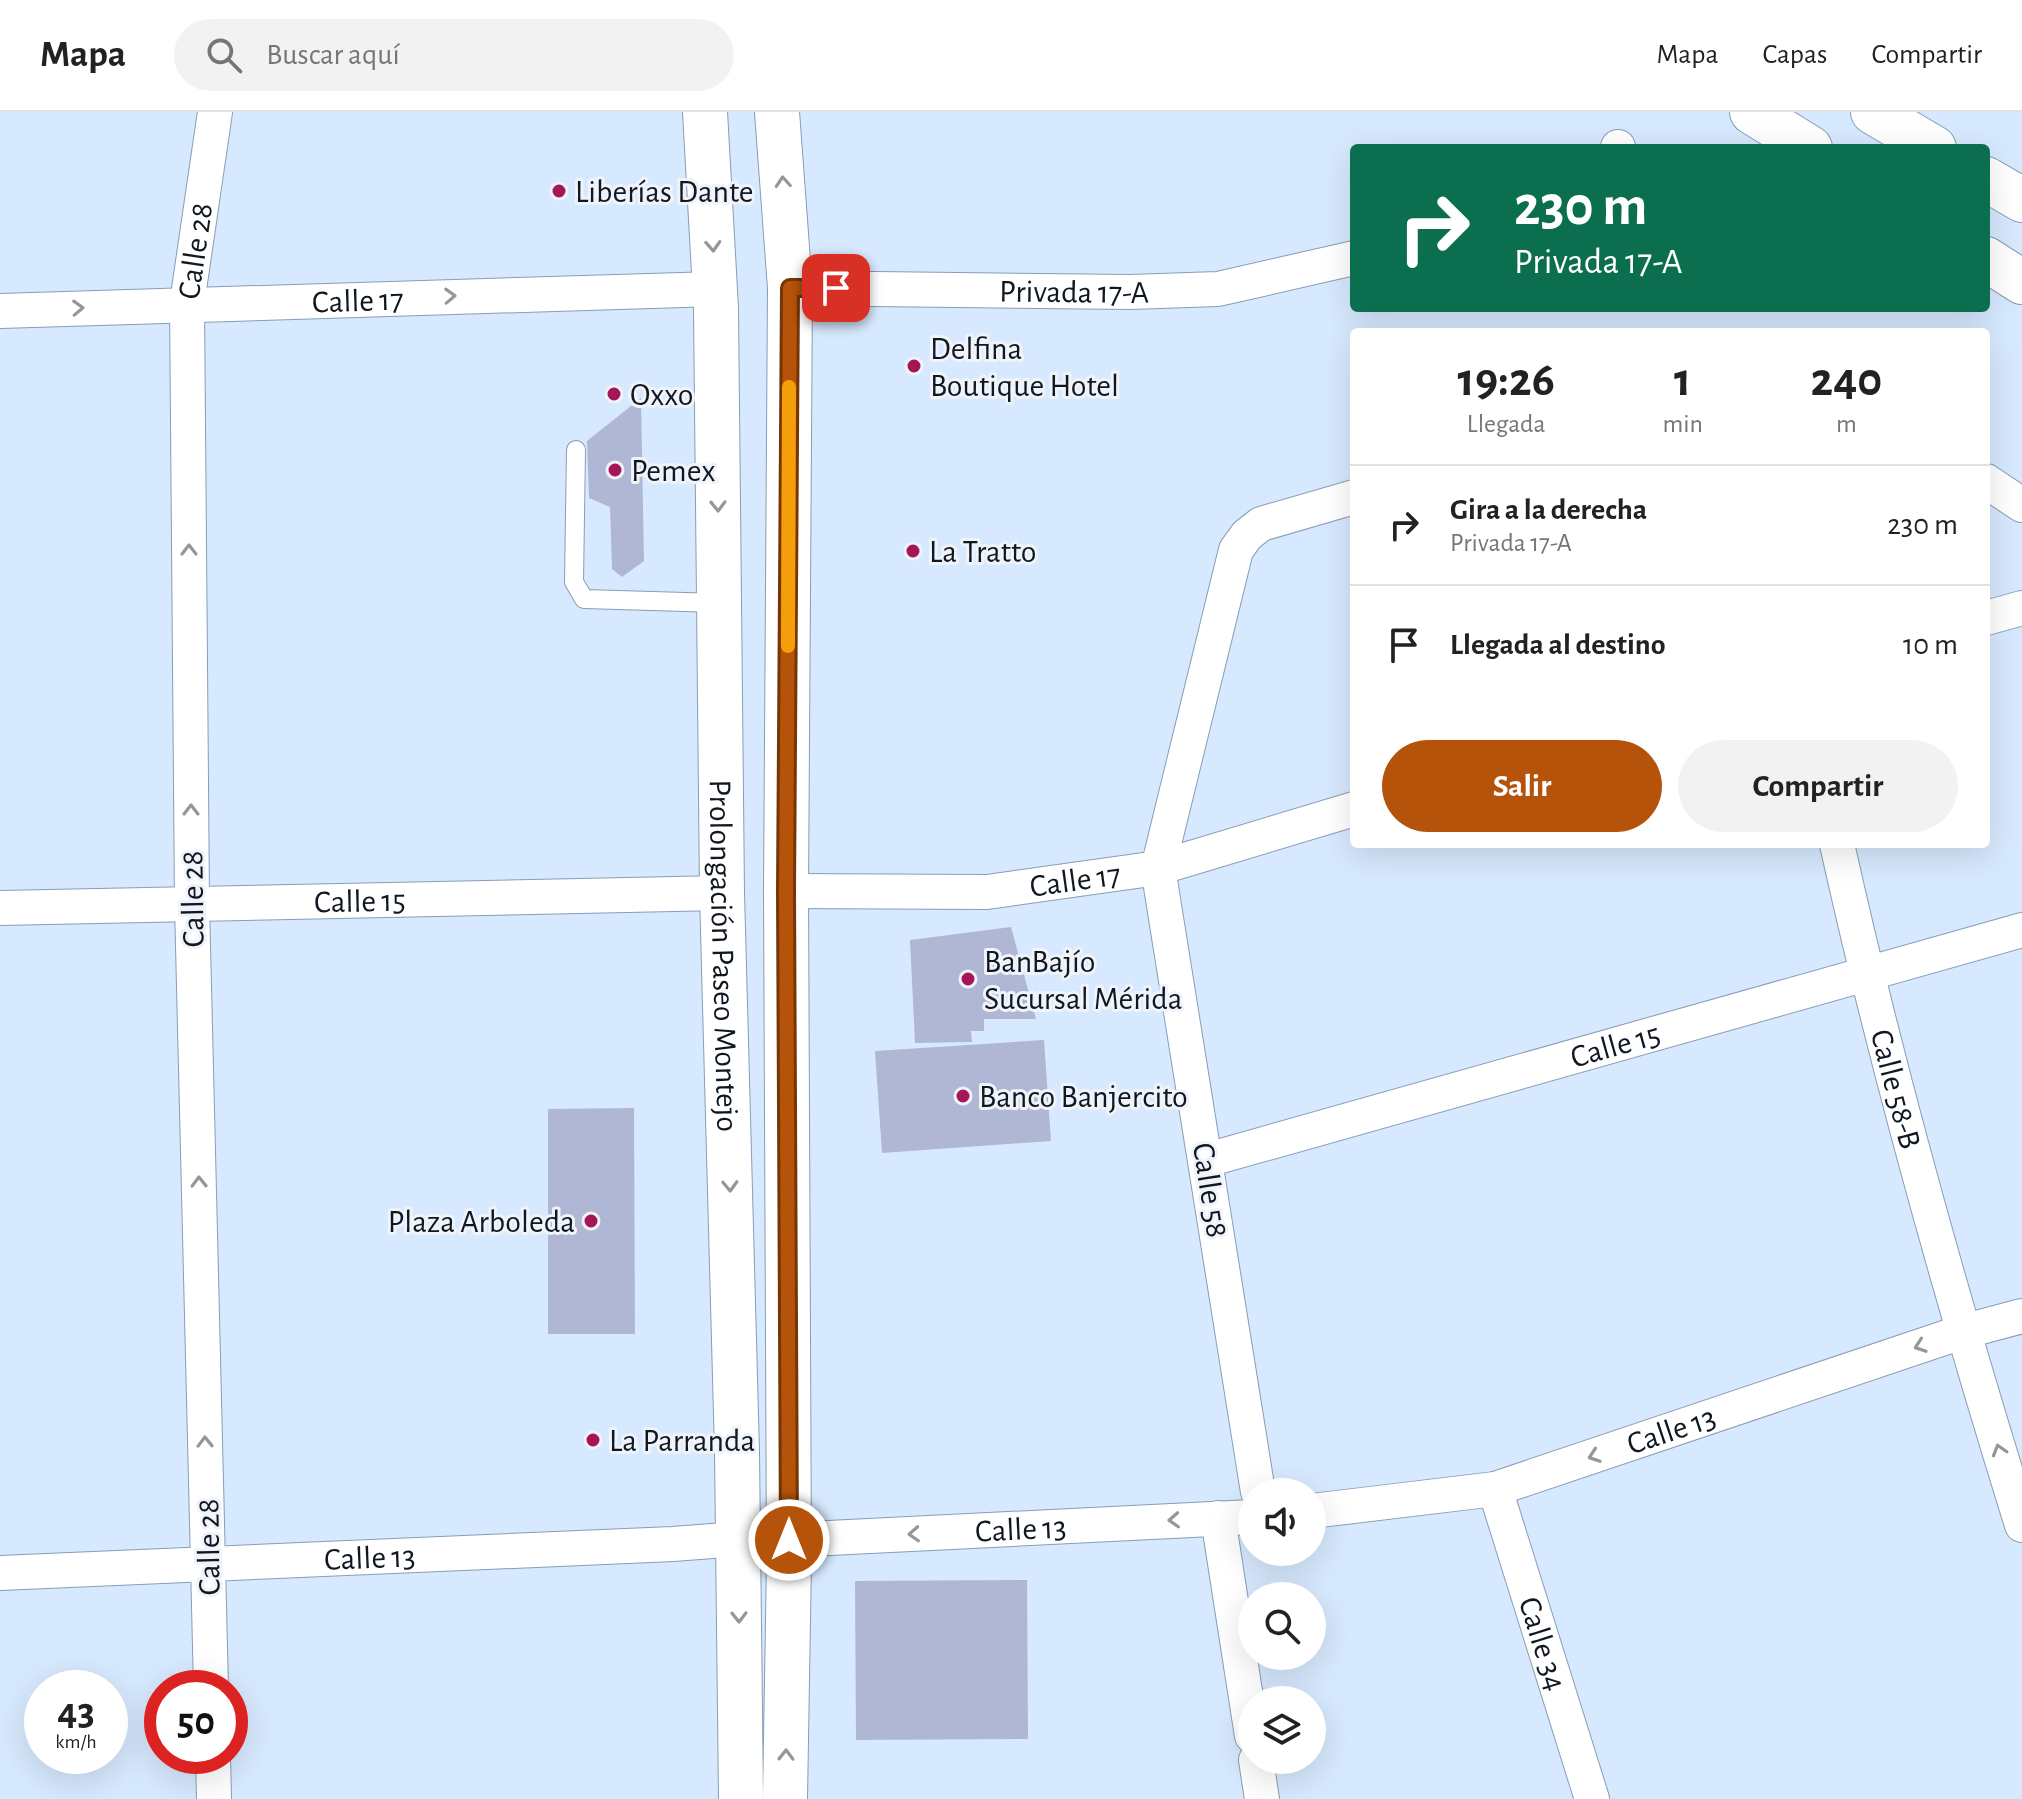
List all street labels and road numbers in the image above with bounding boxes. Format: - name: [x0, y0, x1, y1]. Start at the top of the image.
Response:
- street label: Calle 28: [173, 201, 219, 301]
- street label: Privada 17-A: [999, 275, 1149, 309]
- street label: Calle 17: [312, 284, 404, 318]
- street label: Prolongación Paseo Montejo: [704, 779, 743, 1132]
- street label: Calle 28: [176, 850, 210, 948]
- street label: Calle 17: [1028, 858, 1123, 903]
- street label: Calle 15: [314, 885, 406, 918]
- street label: Calle 15: [1567, 1018, 1664, 1074]
- street label: Calle 58-B: [1865, 1026, 1926, 1152]
- street label: Calle 58: [1187, 1140, 1233, 1240]
- street label: Calle 13: [1623, 1401, 1720, 1461]
- street label: Calle 28: [192, 1498, 226, 1596]
- street label: Calle 13: [974, 1511, 1067, 1548]
- street label: Calle 13: [323, 1540, 416, 1576]
- street label: Calle 34: [1513, 1593, 1572, 1694]

